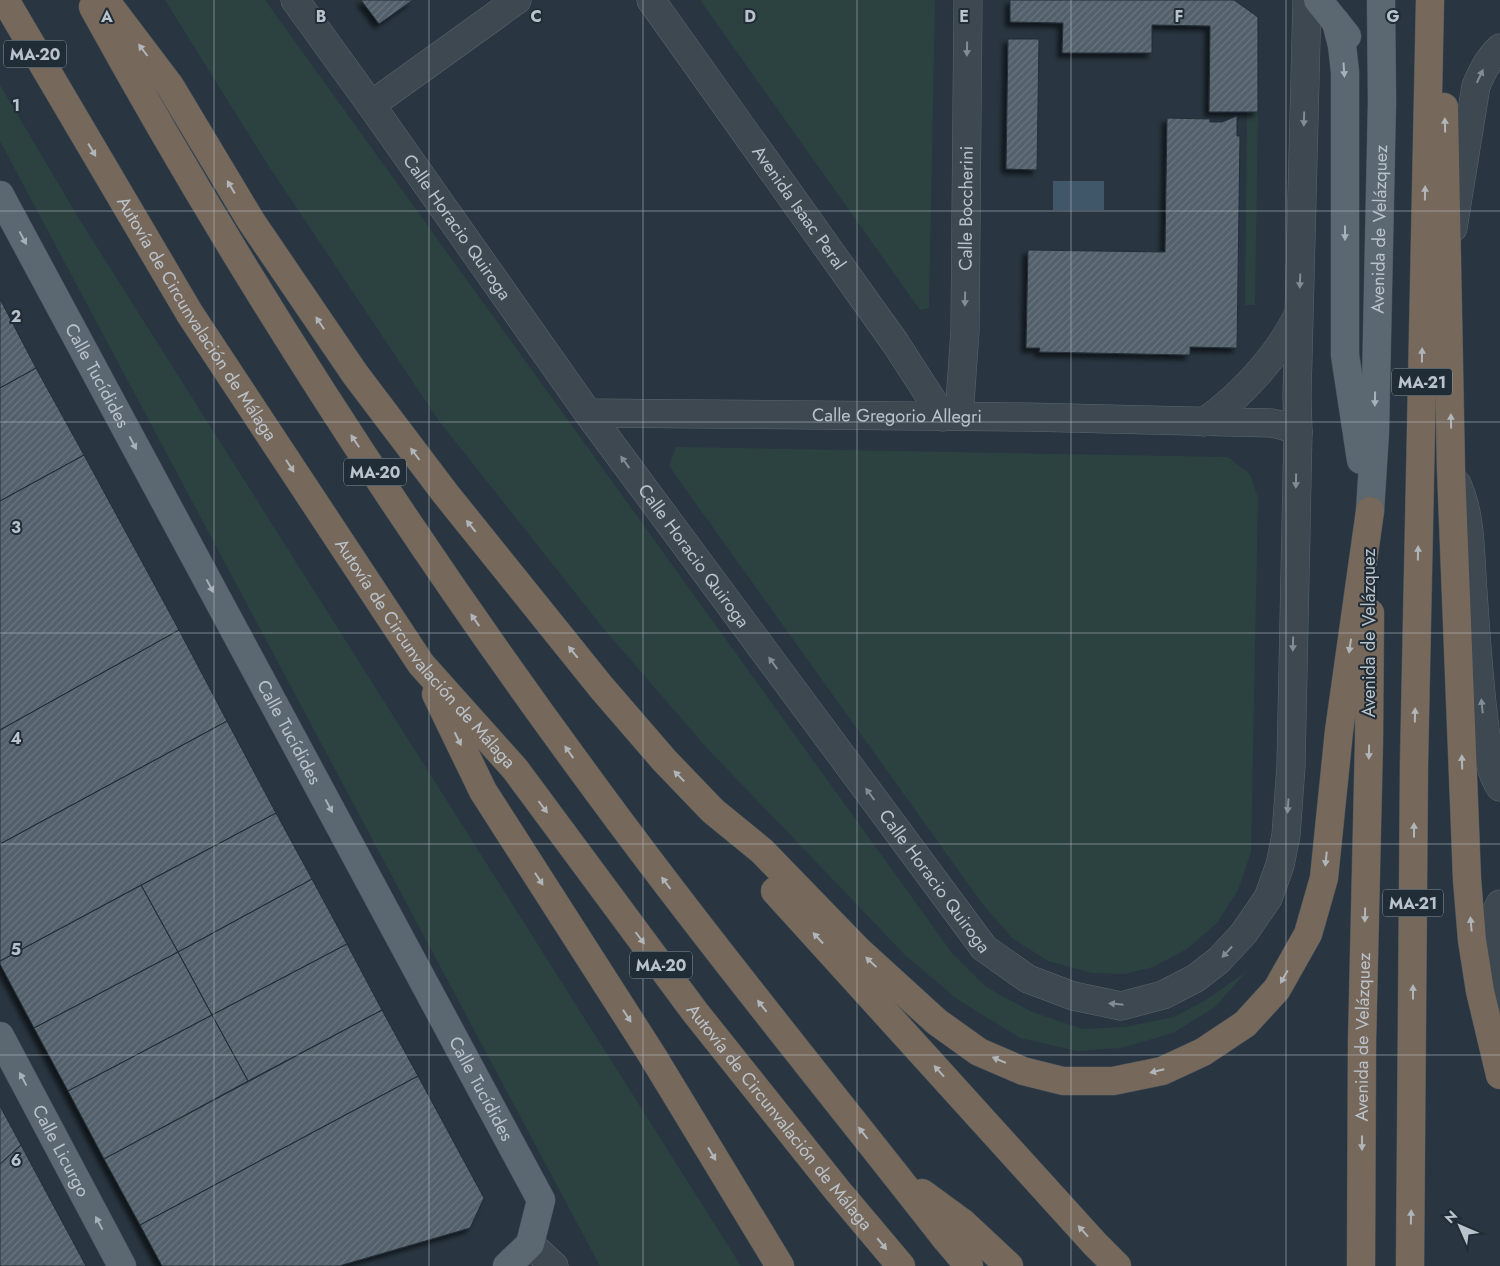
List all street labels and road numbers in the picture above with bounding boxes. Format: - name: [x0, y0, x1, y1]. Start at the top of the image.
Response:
- road number: MA-20: [4, 41, 66, 68]
- street label: Avenida Isaac Peral: [746, 140, 852, 275]
- street label: Avenida de Velázquez: [1365, 144, 1394, 314]
- street label: Calle Boccherini: [953, 146, 980, 271]
- street label: Calle Horacio Quiroga: [397, 149, 518, 305]
- street label: Autovía de Circunvalación de Málaga: [110, 191, 283, 446]
- street label: Calle Tucídides: [58, 319, 136, 432]
- road number: MA-21: [1392, 368, 1452, 396]
- street label: Calle Gregorio Allegri: [812, 402, 982, 430]
- road number: MA-20: [344, 458, 406, 486]
- street label: Calle Horacio Quiroga: [632, 478, 756, 633]
- street label: Autovía de Circunvalación de Málaga: [329, 533, 522, 774]
- street label: Avenida de Velázquez: [1356, 548, 1382, 717]
- street label: Calle Tucídides: [250, 675, 328, 789]
- street label: Calle Horacio Quiroga: [873, 804, 997, 959]
- road number: MA-21: [1383, 890, 1443, 916]
- road number: MA-20: [630, 952, 692, 978]
- street label: Avenida de Velázquez: [1349, 952, 1377, 1122]
- street label: Autovía de Circunvalación de Málaga: [680, 998, 879, 1236]
- street label: Calle Tucídides: [442, 1032, 520, 1146]
- street label: Calle Licurgo: [26, 1100, 96, 1202]

